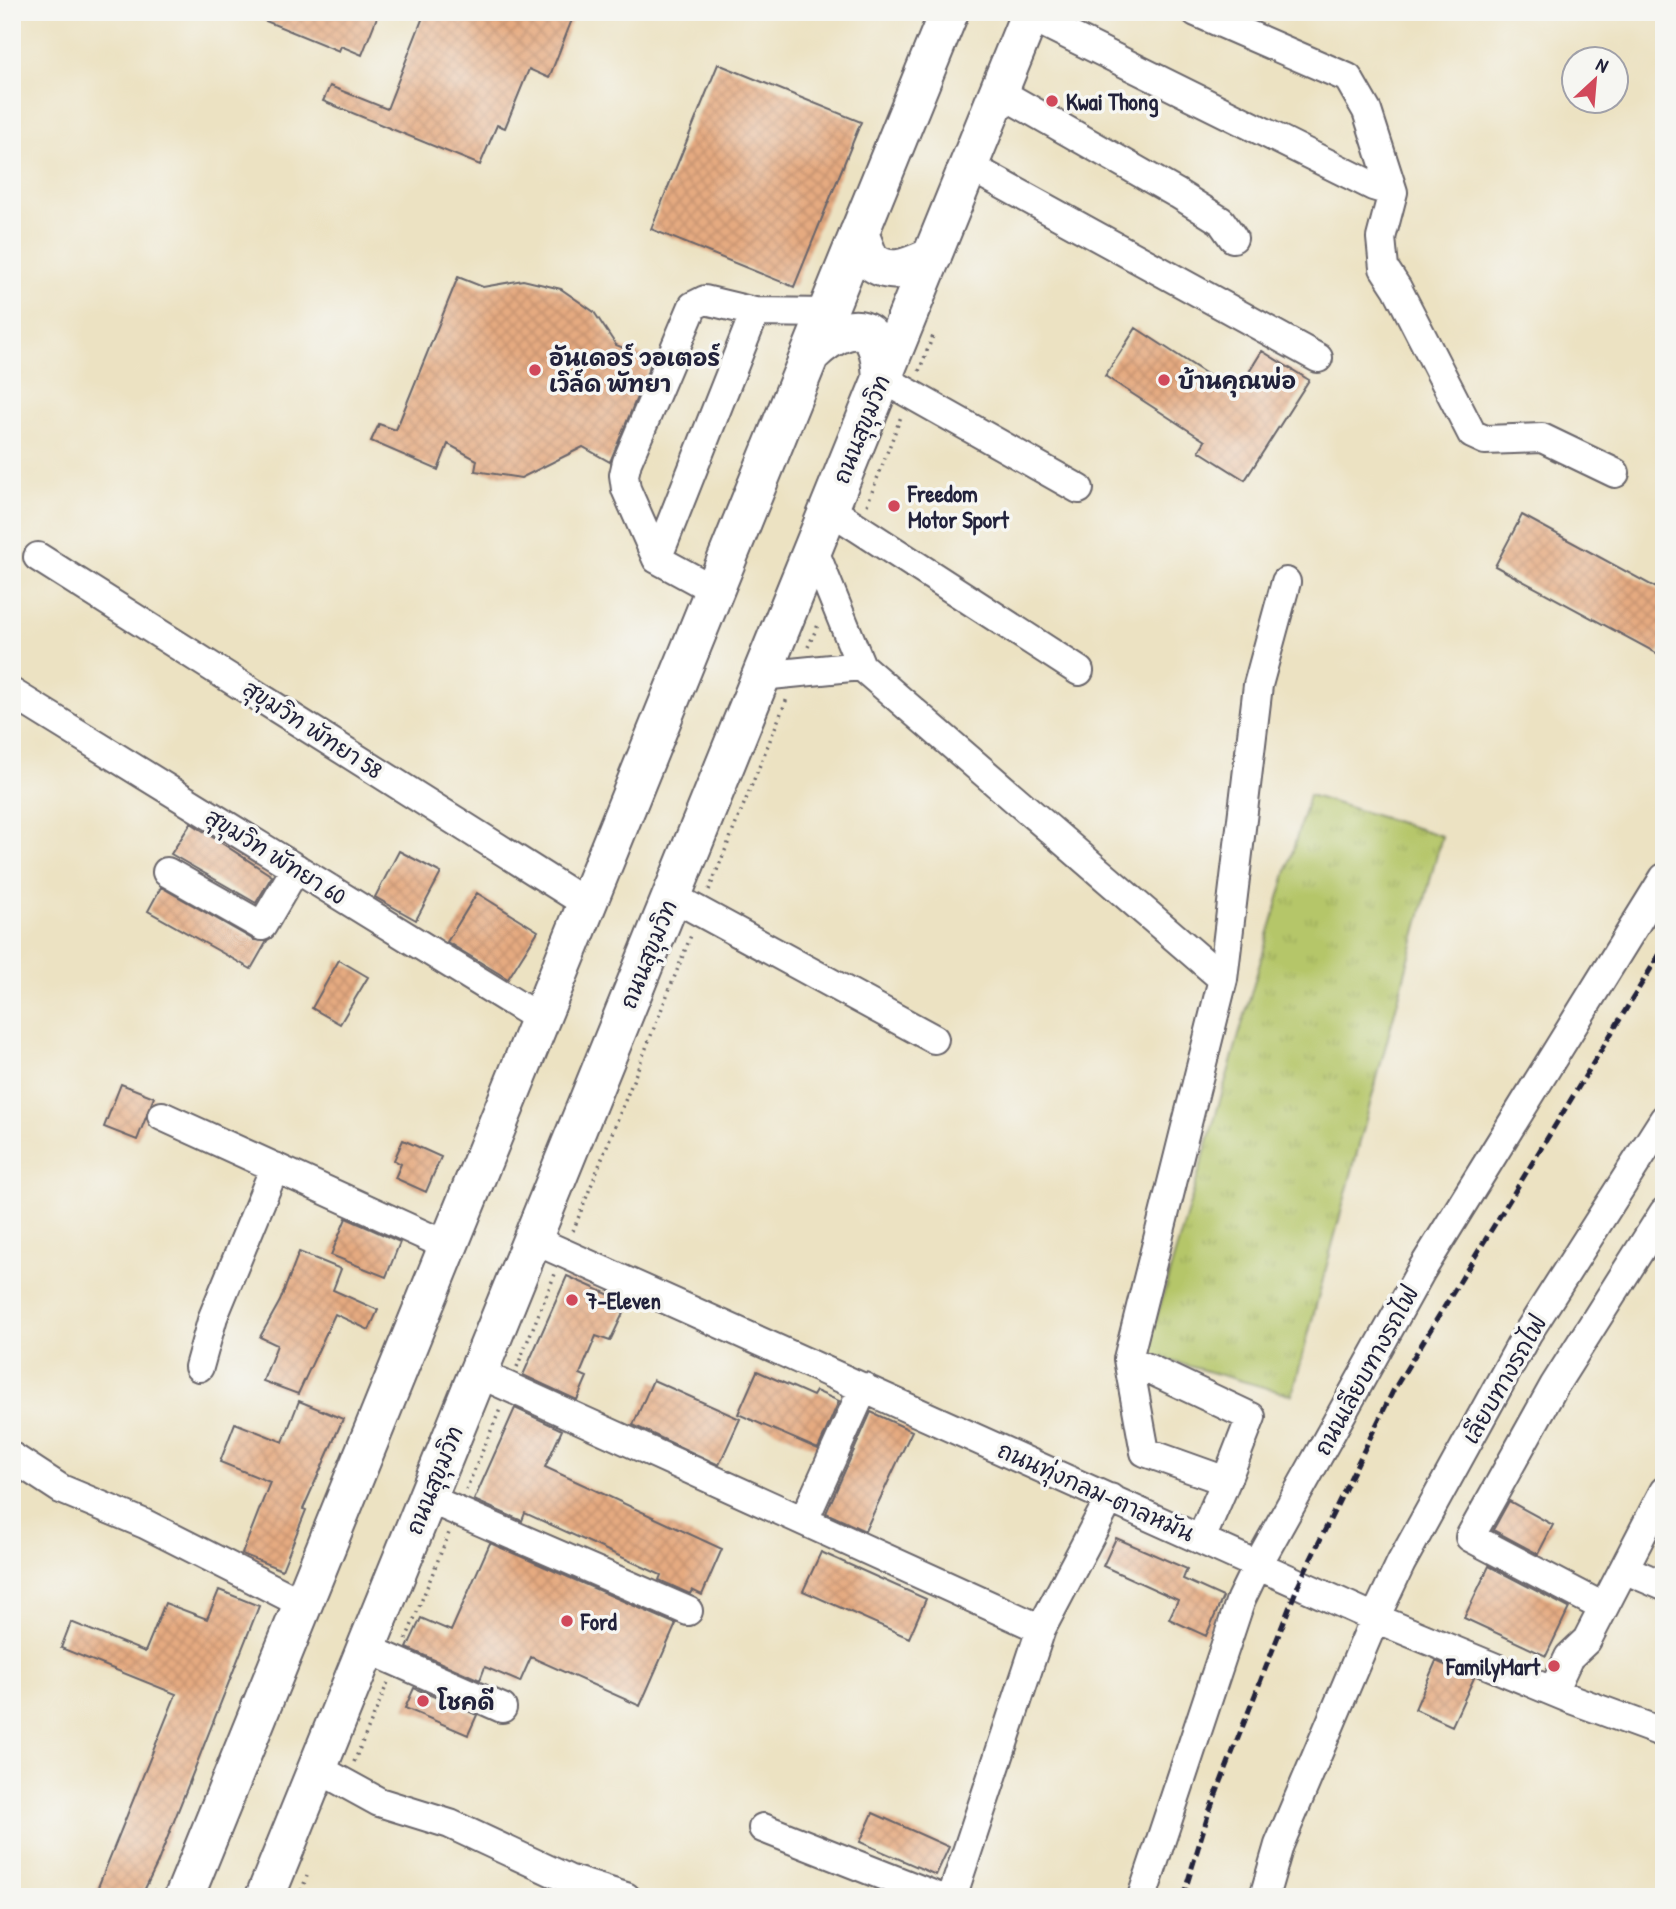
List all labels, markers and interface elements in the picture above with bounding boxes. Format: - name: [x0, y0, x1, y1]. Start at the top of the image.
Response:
- north arrow: [1560, 46, 1630, 116]
- text: N: [1592, 51, 1613, 79]
- place label: Kwai Thong: [1066, 86, 1158, 118]
- marker: Kwai Thong: [1044, 93, 1060, 109]
- place label: อันเดอร์ วอเตอร์ เวิล์ด พัทยา: [549, 342, 721, 399]
- marker: อันเดอร์ วอเตอร์ เวิล์ด พัทยา: [527, 362, 543, 378]
- place label: บ้านคุณพ่อ: [1178, 365, 1296, 398]
- street label: ถนนสุขุมวิท: [825, 370, 900, 489]
- marker: บ้านคุณพ่อ: [1156, 372, 1172, 388]
- place label: Freedom Motor Sport: [907, 478, 1010, 536]
- marker: Freedom Motor Sport: [886, 498, 902, 514]
- street label: สุขุมวิท พัทยา 58: [236, 672, 389, 788]
- street label: สุขุมวิท พัทยา 60: [198, 801, 352, 914]
- street label: ถนนสุขุมวิท: [612, 895, 687, 1014]
- street label: ถนนเลียบทางรถไฟ: [1306, 1279, 1426, 1461]
- place label: 7-Eleven: [585, 1285, 661, 1316]
- marker: 7-Eleven: [564, 1292, 580, 1308]
- street label: เลียบทางรถไฟ: [1455, 1309, 1553, 1449]
- street label: ถนนสุขุมวิท: [398, 1421, 473, 1540]
- street label: ถนนทุ่งกลม-ตาลหมัน: [992, 1434, 1199, 1551]
- place label: Ford: [580, 1606, 617, 1637]
- marker: Ford: [559, 1613, 575, 1629]
- place label: FamilyMart: [1445, 1651, 1541, 1683]
- marker: FamilyMart: [1546, 1658, 1562, 1674]
- place label: โชคดี: [437, 1686, 495, 1717]
- marker: โชคดี: [415, 1693, 431, 1709]

